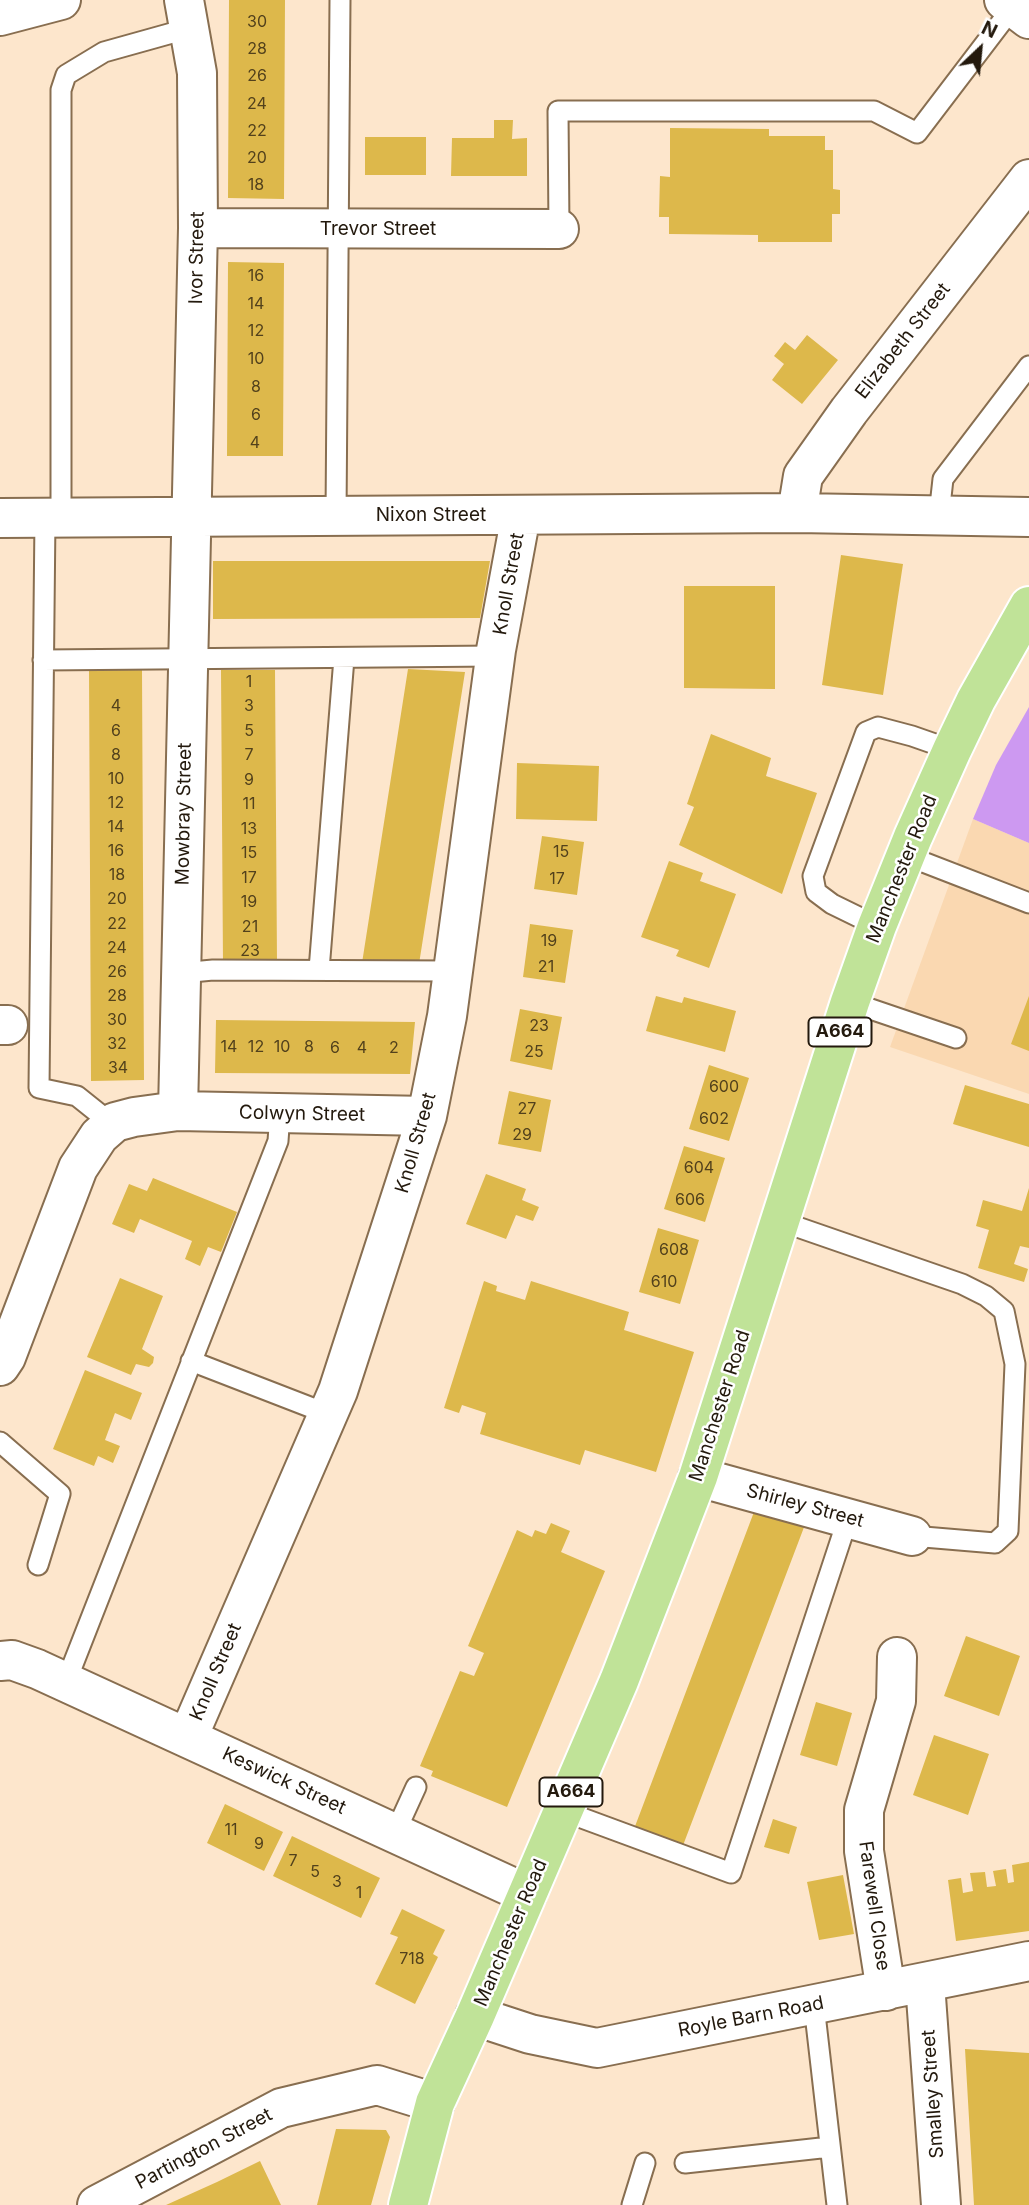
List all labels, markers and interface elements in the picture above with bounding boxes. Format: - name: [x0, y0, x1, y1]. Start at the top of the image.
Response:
- house number: 30: [247, 12, 267, 32]
- north arrow: [945, 14, 1015, 84]
- text: N: [978, 16, 1001, 43]
- house number: 28: [247, 39, 267, 59]
- house number: 26: [247, 66, 267, 86]
- house number: 24: [247, 94, 267, 114]
- house number: 22: [247, 121, 267, 141]
- house number: 20: [247, 148, 267, 168]
- house number: 18: [248, 175, 264, 195]
- street label: Ivor Street: [185, 211, 209, 305]
- street label: Trevor Street: [320, 218, 436, 240]
- house number: 16: [248, 266, 264, 286]
- street label: Elizabeth Street: [851, 278, 955, 404]
- house number: 14: [248, 294, 264, 314]
- house number: 12: [248, 321, 264, 341]
- house number: 10: [248, 349, 264, 369]
- house number: 8: [251, 377, 261, 397]
- house number: 6: [251, 405, 261, 425]
- house number: 4: [250, 433, 260, 453]
- street label: Nixon Street: [376, 504, 486, 526]
- street label: Knoll Street: [489, 531, 529, 637]
- house number: 1: [246, 672, 252, 692]
- house number: 4: [111, 696, 121, 716]
- house number: 3: [244, 696, 254, 716]
- house number: 6: [111, 721, 121, 741]
- house number: 5: [244, 721, 254, 741]
- street label: Mowbray Street: [171, 743, 197, 885]
- house number: 8: [111, 745, 121, 765]
- house number: 7: [244, 745, 254, 765]
- house number: 10: [108, 769, 124, 789]
- house number: 9: [244, 770, 254, 790]
- street label: Manchester Road: [862, 792, 942, 946]
- house number: 12: [108, 793, 124, 813]
- house number: 11: [242, 794, 256, 814]
- house number: 14: [108, 817, 124, 837]
- house number: 13: [241, 819, 257, 839]
- house number: 16: [108, 841, 124, 861]
- house number: 15: [553, 842, 569, 862]
- house number: 15: [241, 843, 257, 863]
- house number: 18: [109, 865, 125, 885]
- house number: 17: [241, 868, 257, 888]
- house number: 17: [549, 869, 565, 889]
- house number: 20: [107, 889, 127, 909]
- house number: 19: [241, 892, 257, 912]
- house number: 22: [107, 914, 127, 934]
- house number: 21: [242, 917, 258, 937]
- house number: 19: [541, 931, 557, 951]
- house number: 24: [107, 938, 127, 958]
- house number: 23: [240, 941, 260, 961]
- house number: 21: [538, 957, 554, 977]
- house number: 26: [107, 962, 127, 982]
- house number: 28: [107, 986, 127, 1006]
- house number: 30: [107, 1010, 127, 1030]
- house number: 23: [529, 1016, 549, 1036]
- road number: A664: [808, 1017, 872, 1046]
- house number: 32: [107, 1034, 127, 1054]
- house number: 14: [221, 1037, 237, 1057]
- house number: 12: [248, 1037, 264, 1057]
- house number: 10: [274, 1037, 290, 1057]
- house number: 8: [304, 1037, 314, 1057]
- house number: 6: [330, 1038, 340, 1058]
- house number: 4: [357, 1038, 367, 1058]
- house number: 2: [389, 1038, 399, 1058]
- house number: 25: [524, 1042, 544, 1062]
- house number: 34: [108, 1058, 128, 1078]
- house number: 600: [709, 1077, 739, 1097]
- street label: Knoll Street: [391, 1090, 441, 1196]
- house number: 27: [518, 1099, 536, 1119]
- street label: Colwyn Street: [239, 1101, 365, 1127]
- house number: 602: [699, 1109, 729, 1129]
- house number: 29: [512, 1125, 532, 1145]
- house number: 604: [684, 1158, 714, 1178]
- house number: 606: [675, 1190, 705, 1210]
- house number: 608: [659, 1240, 689, 1260]
- house number: 610: [651, 1272, 677, 1292]
- street label: Manchester Road: [685, 1327, 755, 1485]
- street label: Shirley Street: [744, 1479, 866, 1533]
- street label: Knoll Street: [185, 1620, 247, 1724]
- street label: Keswick Street: [219, 1742, 349, 1820]
- road number: A664: [540, 1778, 602, 1806]
- house number: 11: [224, 1820, 238, 1840]
- house number: 9: [254, 1834, 264, 1854]
- street label: Farewell Close: [854, 1840, 894, 1972]
- house number: 7: [288, 1851, 298, 1871]
- street label: Manchester Road: [470, 1856, 552, 2010]
- house number: 5: [310, 1862, 320, 1882]
- house number: 3: [332, 1872, 342, 1892]
- house number: 1: [356, 1883, 362, 1903]
- house number: 718: [399, 1949, 425, 1969]
- street label: Royle Barn Road: [676, 1992, 826, 2042]
- street label: Smalley Street: [917, 2029, 949, 2159]
- street label: Partington Street: [132, 2103, 276, 2195]

